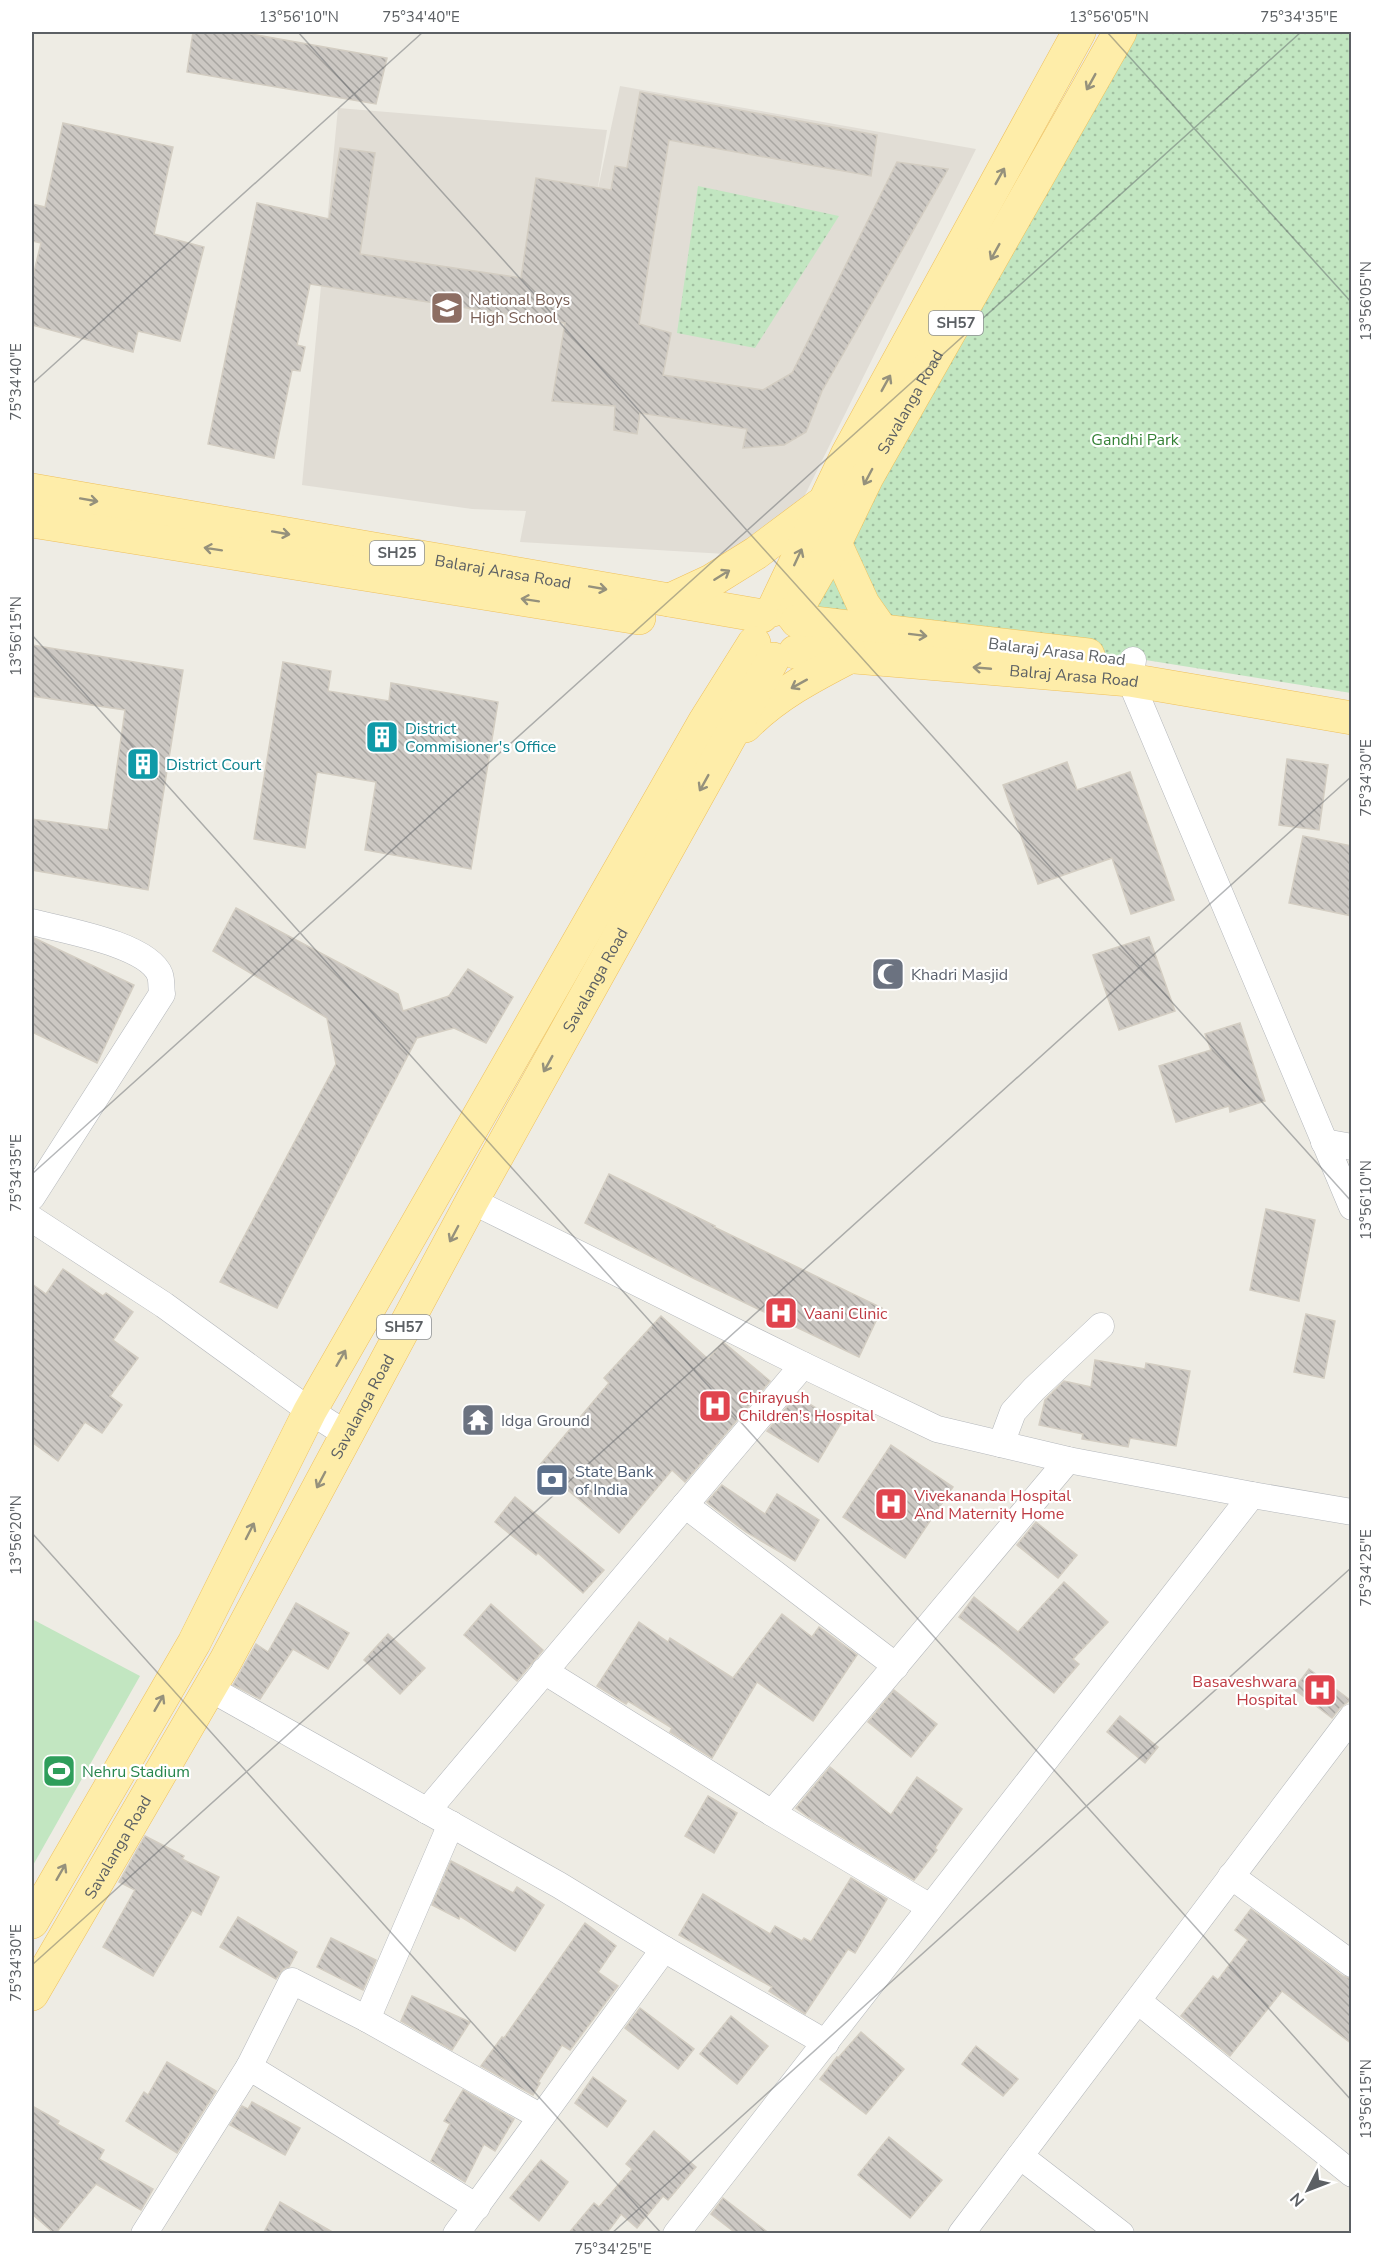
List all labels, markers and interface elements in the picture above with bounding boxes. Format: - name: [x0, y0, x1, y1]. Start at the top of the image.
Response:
- text: 13°56'10"N: [259, 7, 339, 27]
- text: 75°34'40"E: [382, 7, 460, 27]
- text: 13°56'05"N: [1069, 7, 1149, 27]
- text: 75°34'35"E: [1260, 7, 1338, 27]
- one-way arrow: [1085, 73, 1096, 91]
- one-way arrow: [995, 167, 1006, 185]
- one-way arrow: [989, 243, 1000, 261]
- text: 13°56'05"N: [1356, 261, 1376, 341]
- place label: National Boys High School: [470, 289, 570, 329]
- school or university icon: National Boys High School: [429, 290, 465, 326]
- road number: SH57: [929, 311, 983, 335]
- text: 75°34'40"E: [6, 343, 26, 421]
- street label: Savalanga Road: [872, 346, 949, 458]
- one-way arrow: [881, 375, 892, 393]
- park label: Gandhi Park: [1091, 429, 1180, 451]
- one-way arrow: [862, 467, 873, 485]
- one-way arrow: [79, 495, 99, 506]
- one-way arrow: [271, 528, 291, 539]
- road number: SH25: [370, 541, 424, 565]
- one-way arrow: [203, 544, 223, 555]
- one-way arrow: [793, 549, 805, 567]
- street label: Balaraj Arasa Road: [433, 550, 573, 595]
- one-way arrow: [713, 568, 730, 580]
- one-way arrow: [587, 583, 607, 594]
- one-way arrow: [520, 594, 540, 605]
- text: 13°56'15"N: [6, 596, 26, 676]
- one-way arrow: [908, 630, 927, 641]
- street label: Balaraj Arasa Road: [987, 633, 1127, 671]
- street label: Balraj Arasa Road: [1009, 660, 1140, 693]
- one-way arrow: [972, 662, 992, 673]
- one-way arrow: [791, 678, 808, 690]
- place label: District Commisioner's Office: [405, 718, 556, 758]
- building icon: District Commisioner's Office: [364, 719, 400, 755]
- text: 75°34'30"E: [1356, 739, 1376, 817]
- building icon: District Court: [125, 746, 161, 782]
- place label: District Court: [166, 754, 262, 776]
- one-way arrow: [698, 774, 710, 791]
- street label: Savalanga Road: [558, 924, 634, 1037]
- mosque icon: Khadri Masjid: [870, 956, 906, 992]
- place label: Khadri Masjid: [911, 964, 1008, 986]
- one-way arrow: [542, 1055, 554, 1072]
- text: 75°34'35"E: [6, 1134, 26, 1212]
- text: 13°56'10"N: [1356, 1160, 1376, 1240]
- one-way arrow: [448, 1225, 459, 1243]
- hospital icon: Vaani Clinic: [763, 1295, 799, 1331]
- place label: Vaani Clinic: [803, 1303, 888, 1325]
- road number: SH57: [377, 1315, 431, 1339]
- street label: Savalanga Road: [326, 1350, 400, 1463]
- one-way arrow: [335, 1350, 347, 1367]
- place label: Chirayush Children's Hospital: [738, 1387, 875, 1427]
- hospital icon: Chirayush Children's Hospital: [697, 1388, 733, 1424]
- temple icon: Idga Ground: [460, 1402, 496, 1438]
- place label: Idga Ground: [501, 1410, 590, 1432]
- place label: State Bank of India: [575, 1461, 654, 1501]
- bank icon: State Bank of India: [534, 1462, 570, 1498]
- one-way arrow: [315, 1471, 327, 1488]
- place label: Vivekananda Hospital And Maternity Home: [913, 1485, 1071, 1525]
- hospital icon: Vivekananda Hospital And Maternity Home: [873, 1486, 909, 1522]
- text: 13°56'20"N: [6, 1495, 26, 1575]
- one-way arrow: [244, 1523, 256, 1540]
- text: 75°34'25"E: [1356, 1529, 1376, 1607]
- place label: Basaveshwara Hospital: [1192, 1671, 1297, 1711]
- hospital icon: Basaveshwara Hospital: [1302, 1672, 1338, 1708]
- one-way arrow: [153, 1695, 165, 1712]
- sports icon: Nehru Stadium: [41, 1753, 77, 1789]
- place label: Nehru Stadium: [82, 1761, 190, 1783]
- street label: Savalanga Road: [80, 1792, 157, 1903]
- one-way arrow: [55, 1864, 67, 1881]
- text: 75°34'30"E: [6, 1924, 26, 2002]
- text: 13°56'15"N: [1356, 2059, 1376, 2139]
- north arrow: [1278, 2160, 1338, 2220]
- text: N: [1285, 2188, 1310, 2211]
- text: 75°34'25"E: [574, 2239, 652, 2259]

